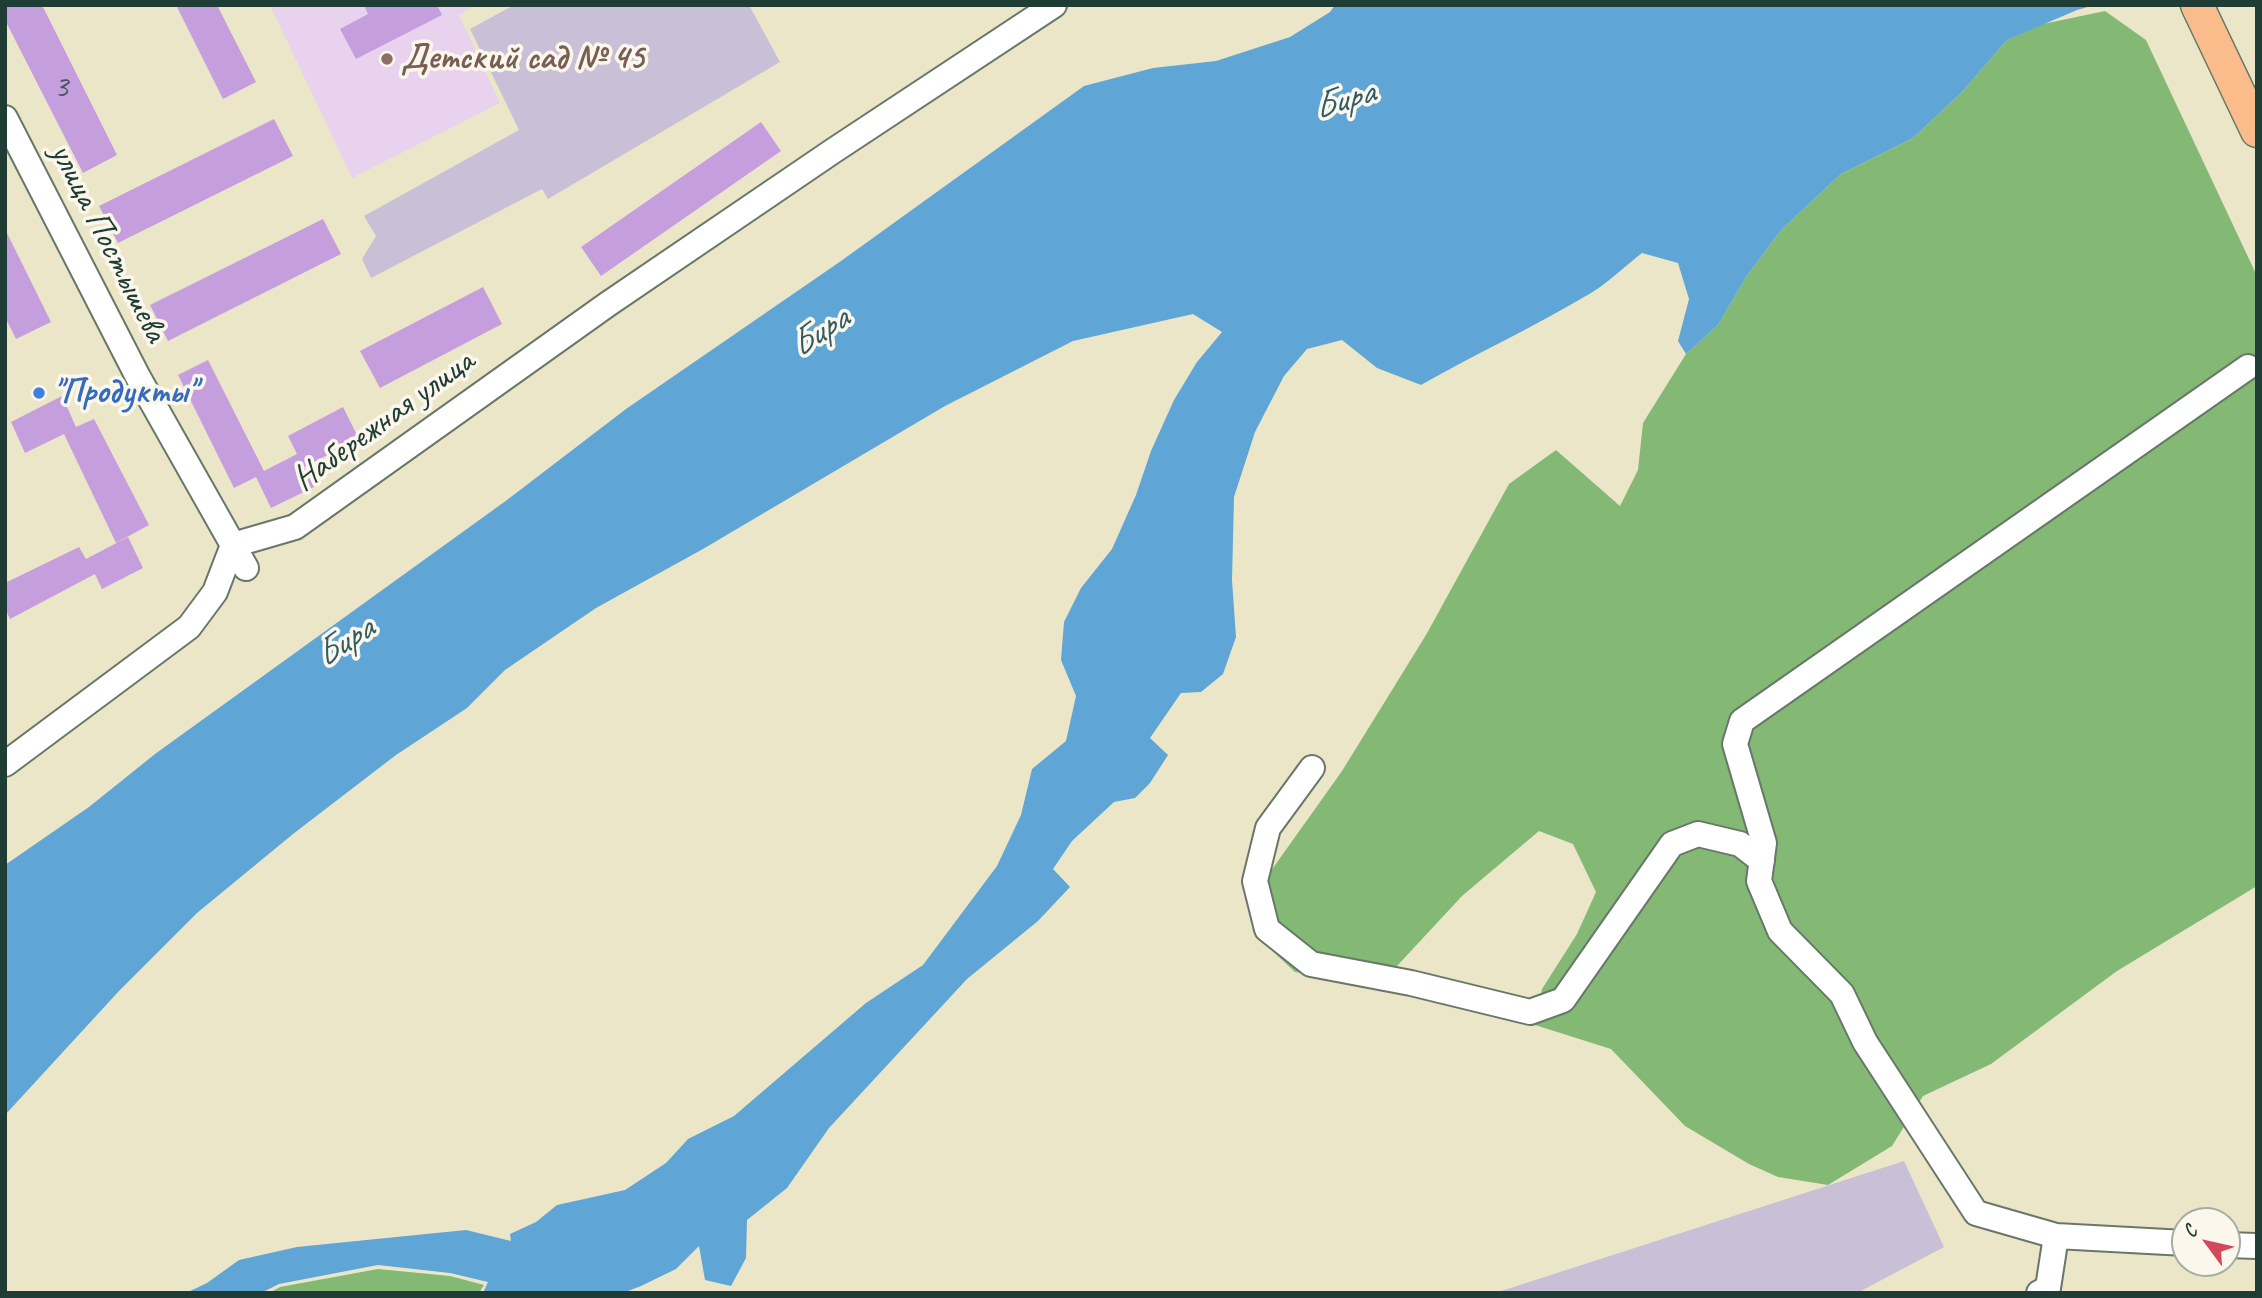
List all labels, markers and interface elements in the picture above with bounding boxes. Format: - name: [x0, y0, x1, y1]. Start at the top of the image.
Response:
- place label: Детский сад № 45: [401, 38, 644, 80]
- marker: Детский сад № 45: [379, 51, 395, 67]
- house number: 3: [54, 69, 68, 107]
- water label: Бира: [1308, 71, 1380, 131]
- street label: улица Постышева: [40, 137, 176, 349]
- water label: Бира: [782, 298, 858, 368]
- street label: Набережная улица: [285, 341, 483, 501]
- place label: "Продукты": [53, 372, 196, 414]
- marker: "Продукты": [31, 385, 47, 401]
- water label: Бира: [307, 608, 383, 678]
- north arrow: [2171, 1207, 2241, 1277]
- text: С: [2177, 1221, 2203, 1242]

